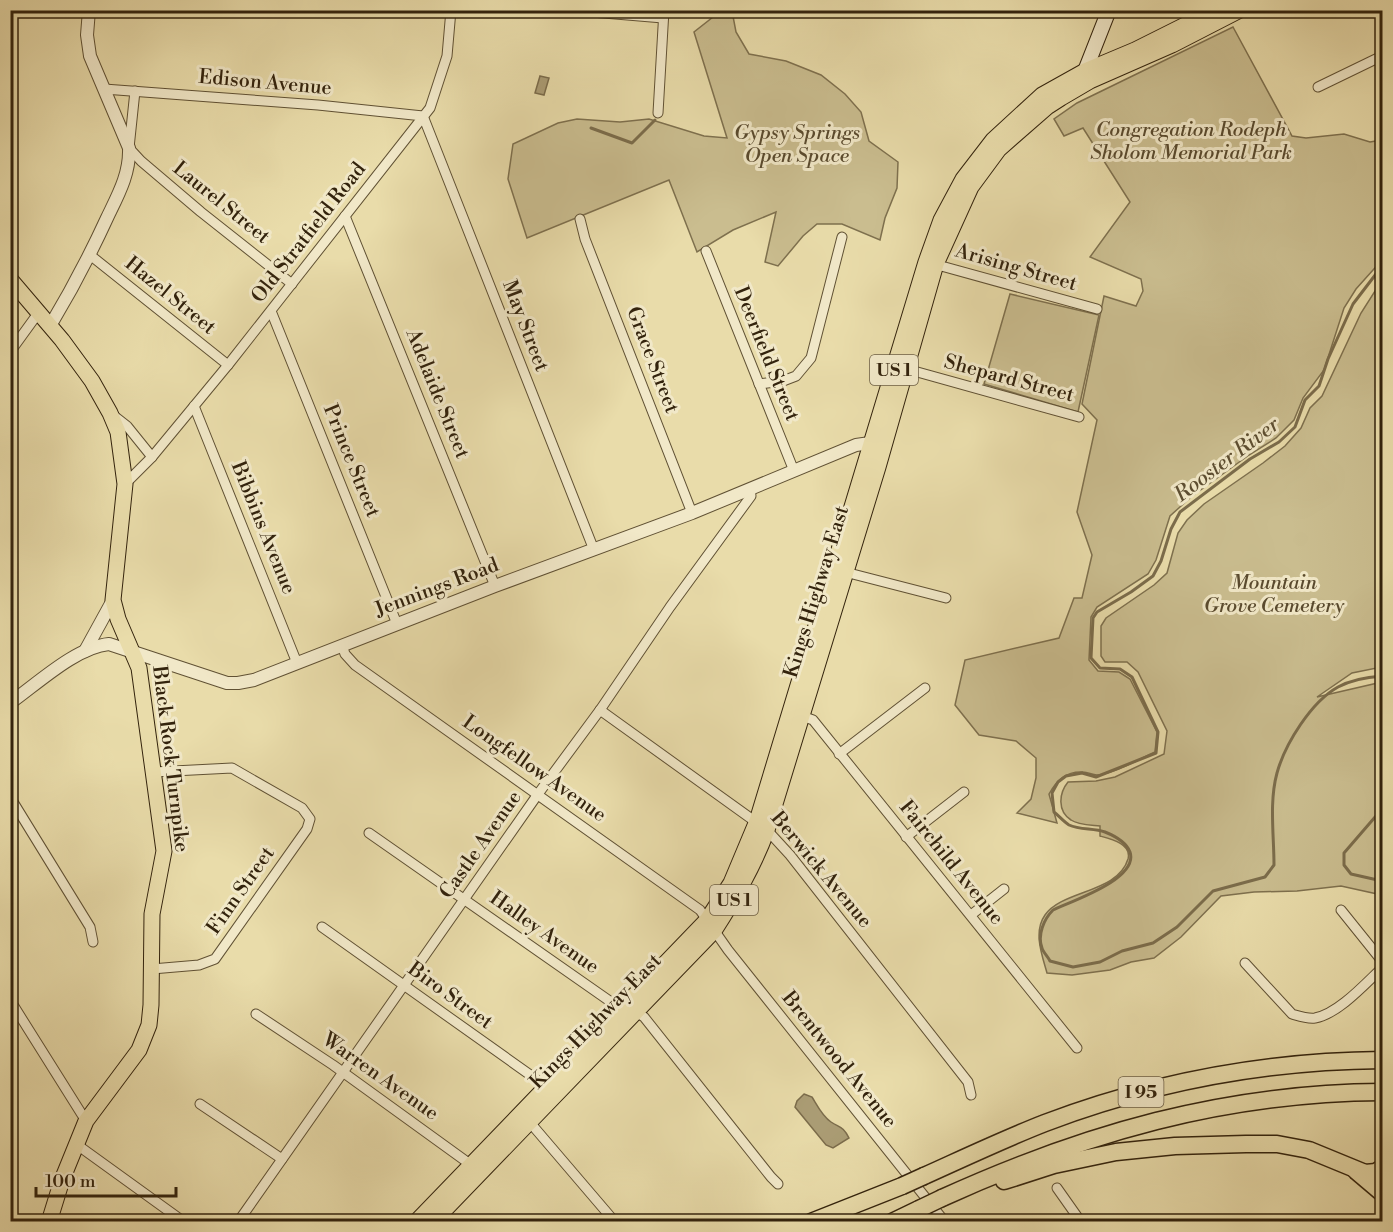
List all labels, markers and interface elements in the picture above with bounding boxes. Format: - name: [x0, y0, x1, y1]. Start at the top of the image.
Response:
- street label: Edison Avenue: [197, 65, 333, 101]
- park label: Congregation Rodeph Sholom Memorial Park: [1090, 118, 1292, 166]
- park label: Gypsy Springs Open Space: [734, 121, 861, 169]
- street label: Laurel Street: [167, 156, 275, 250]
- street label: Old Stratfield Road: [246, 157, 372, 308]
- street label: Arising Street: [951, 238, 1080, 297]
- street label: Hazel Street: [119, 252, 221, 340]
- street label: May Street: [496, 277, 554, 375]
- street label: Deerfield Street: [728, 283, 804, 425]
- street label: Grace Street: [620, 303, 684, 417]
- street label: Adelaide Street: [399, 325, 474, 462]
- street label: Shepard Street: [941, 350, 1077, 408]
- road number: US 1: [870, 355, 918, 385]
- street label: Prince Street: [317, 401, 385, 521]
- water label: Rooster River: [1168, 411, 1286, 509]
- street label: Bibbins Avenue: [225, 457, 301, 598]
- street label: Kings Highway East: [779, 503, 855, 681]
- street label: Jennings Road: [371, 553, 503, 623]
- park label: Mountain Grove Cemetery: [1204, 571, 1345, 619]
- street label: Black Rock Turnpike: [146, 663, 194, 854]
- street label: Longfellow Avenue: [457, 710, 611, 828]
- street label: Castle Avenue: [435, 786, 527, 904]
- street label: Fairchild Avenue: [893, 796, 1009, 930]
- street label: Berwick Avenue: [764, 806, 877, 933]
- street label: Finn Street: [202, 842, 280, 940]
- road number: US 1: [710, 885, 758, 915]
- street label: Halley Avenue: [485, 886, 603, 980]
- street label: Kings Highway East: [525, 949, 667, 1095]
- street label: Biro Street: [402, 956, 497, 1035]
- street label: Brentwood Avenue: [775, 986, 902, 1134]
- street label: Warren Avenue: [316, 1027, 443, 1126]
- road number: I 95: [1118, 1077, 1164, 1107]
- scale bar: [36, 1160, 176, 1198]
- text: 100 m: [45, 1170, 96, 1193]

